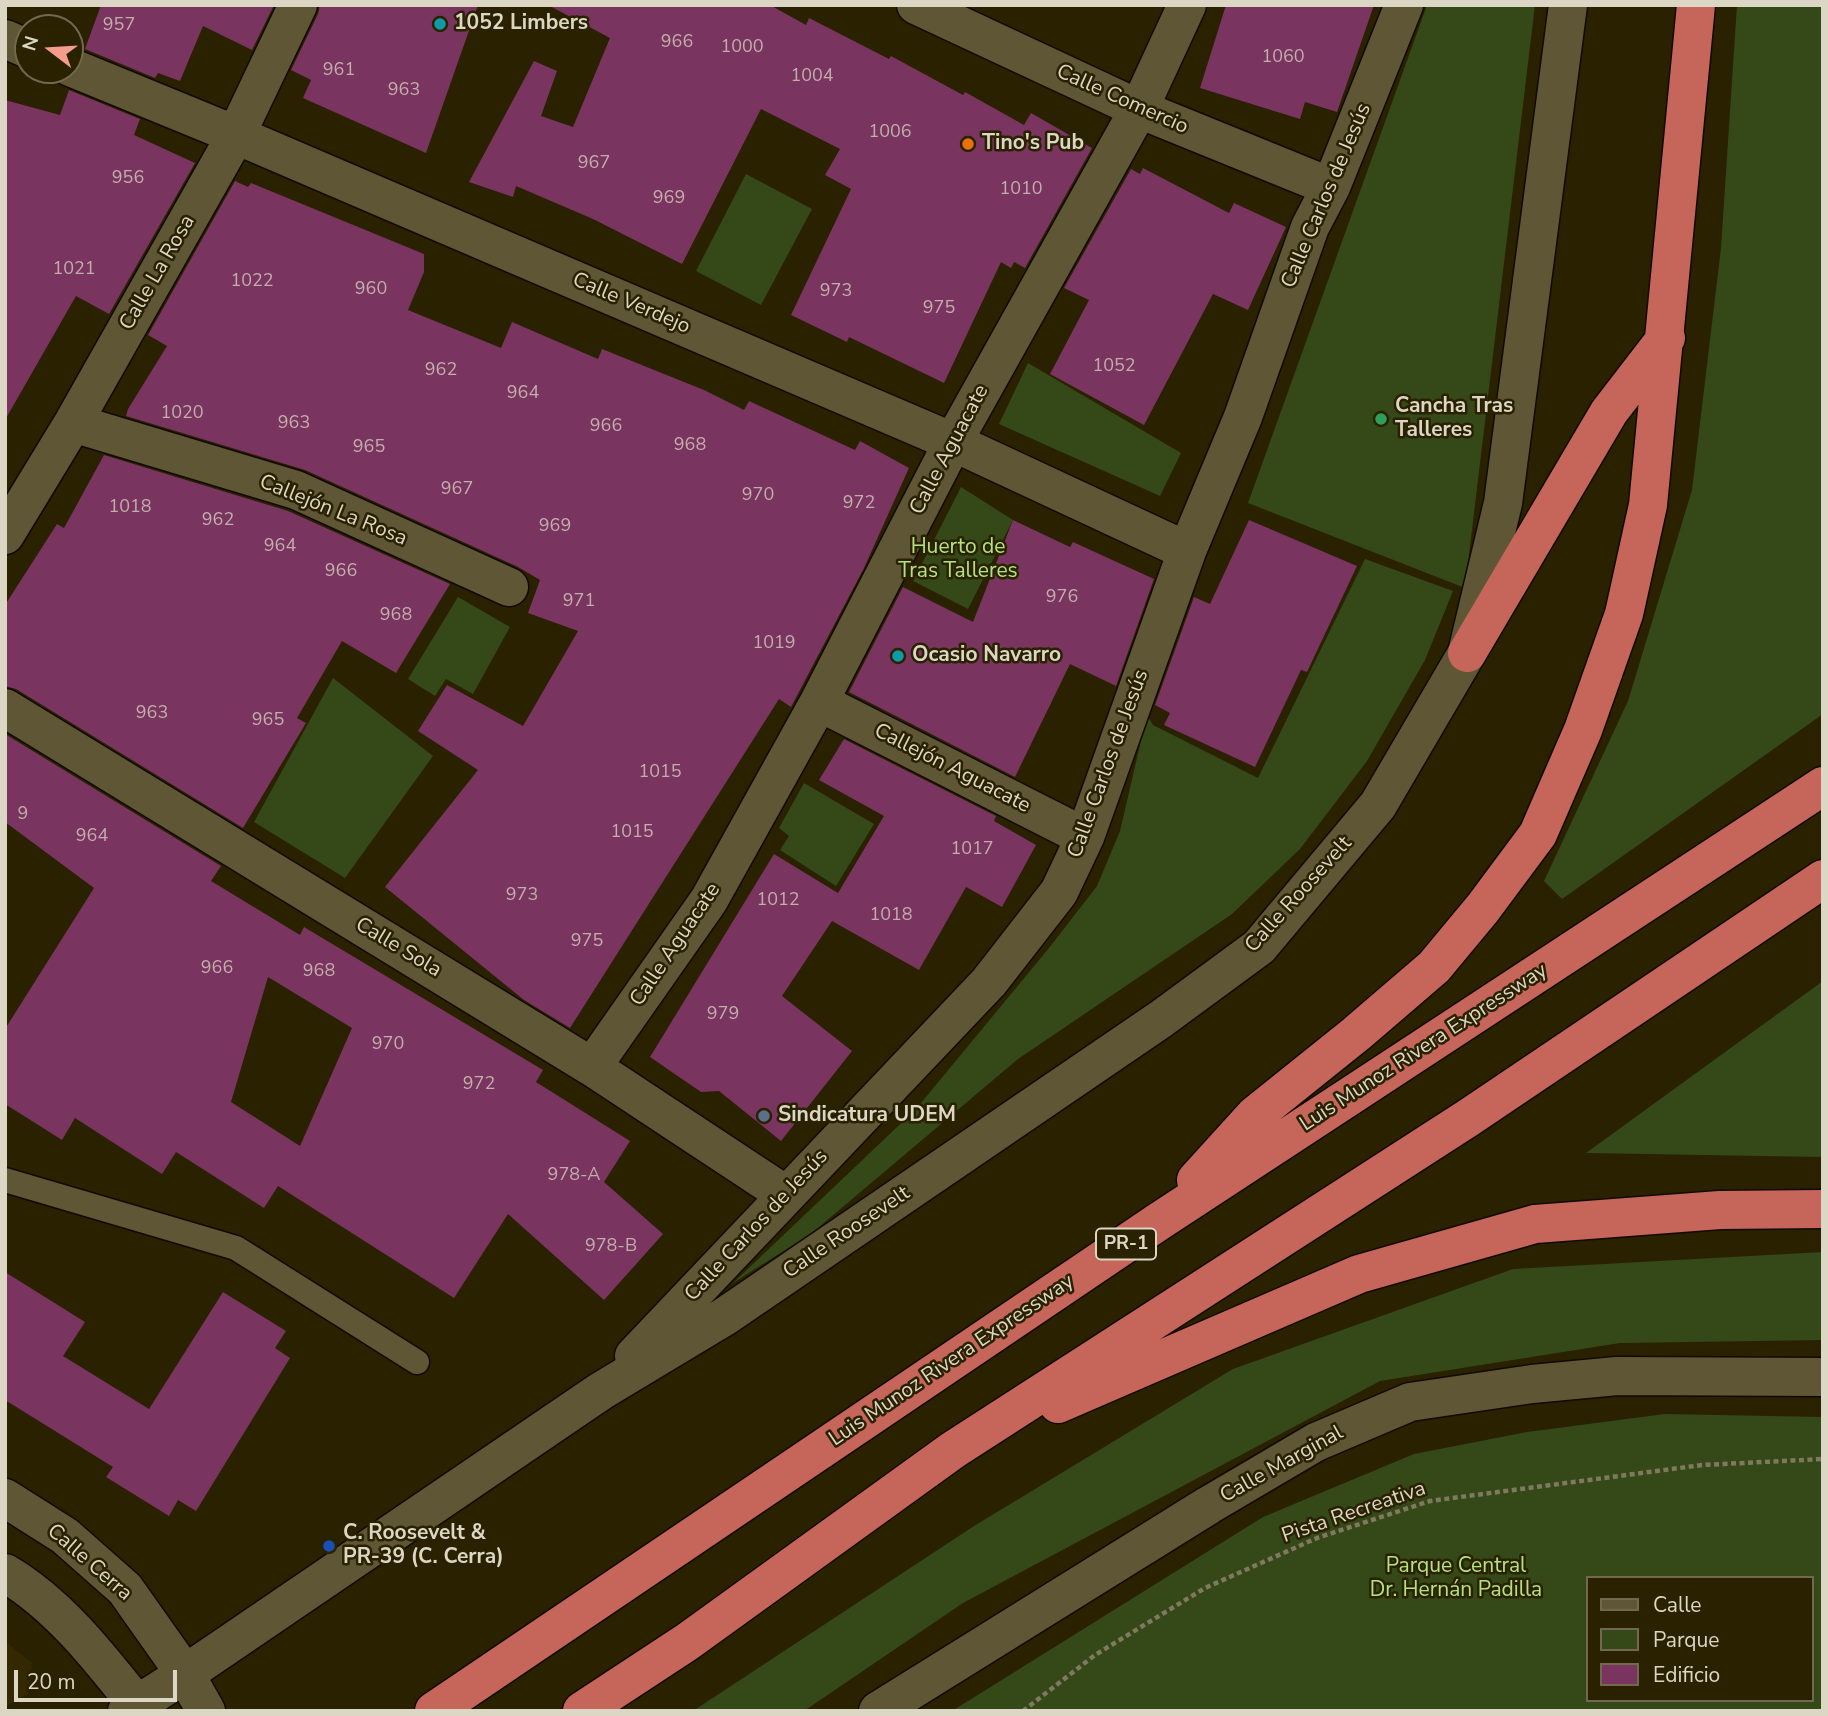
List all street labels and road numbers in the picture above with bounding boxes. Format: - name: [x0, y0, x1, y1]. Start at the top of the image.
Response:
- street label: Calle Comercio: [1052, 60, 1192, 140]
- street label: Calle Carlos de Jesús: [1277, 100, 1377, 292]
- street label: Calle La Rosa: [115, 211, 201, 335]
- street label: Calle Verdejo: [568, 268, 694, 340]
- street label: Calle Aguacate: [905, 381, 995, 519]
- street label: Callejón La Rosa: [255, 470, 411, 552]
- street label: Calle Carlos de Jesús: [1063, 667, 1155, 861]
- street label: Callejón Aguacate: [870, 719, 1034, 819]
- street label: Calle Roosevelt: [1240, 832, 1358, 958]
- street label: Calle Aguacate: [625, 879, 727, 1011]
- street label: Calle Sola: [350, 913, 446, 983]
- street label: Luis Munoz Rivera Expressway: [1296, 959, 1552, 1137]
- street label: Calle Carlos de Jesús: [680, 1145, 834, 1307]
- street label: Calle Roosevelt: [779, 1181, 915, 1285]
- road number: PR-1: [1096, 1228, 1156, 1260]
- street label: Luis Munoz Rivera Expressway: [825, 1270, 1079, 1452]
- street label: Calle Marginal: [1216, 1421, 1348, 1509]
- street label: Pista Recreativa: [1279, 1477, 1429, 1549]
- street label: Calle Cerra: [41, 1519, 137, 1607]

